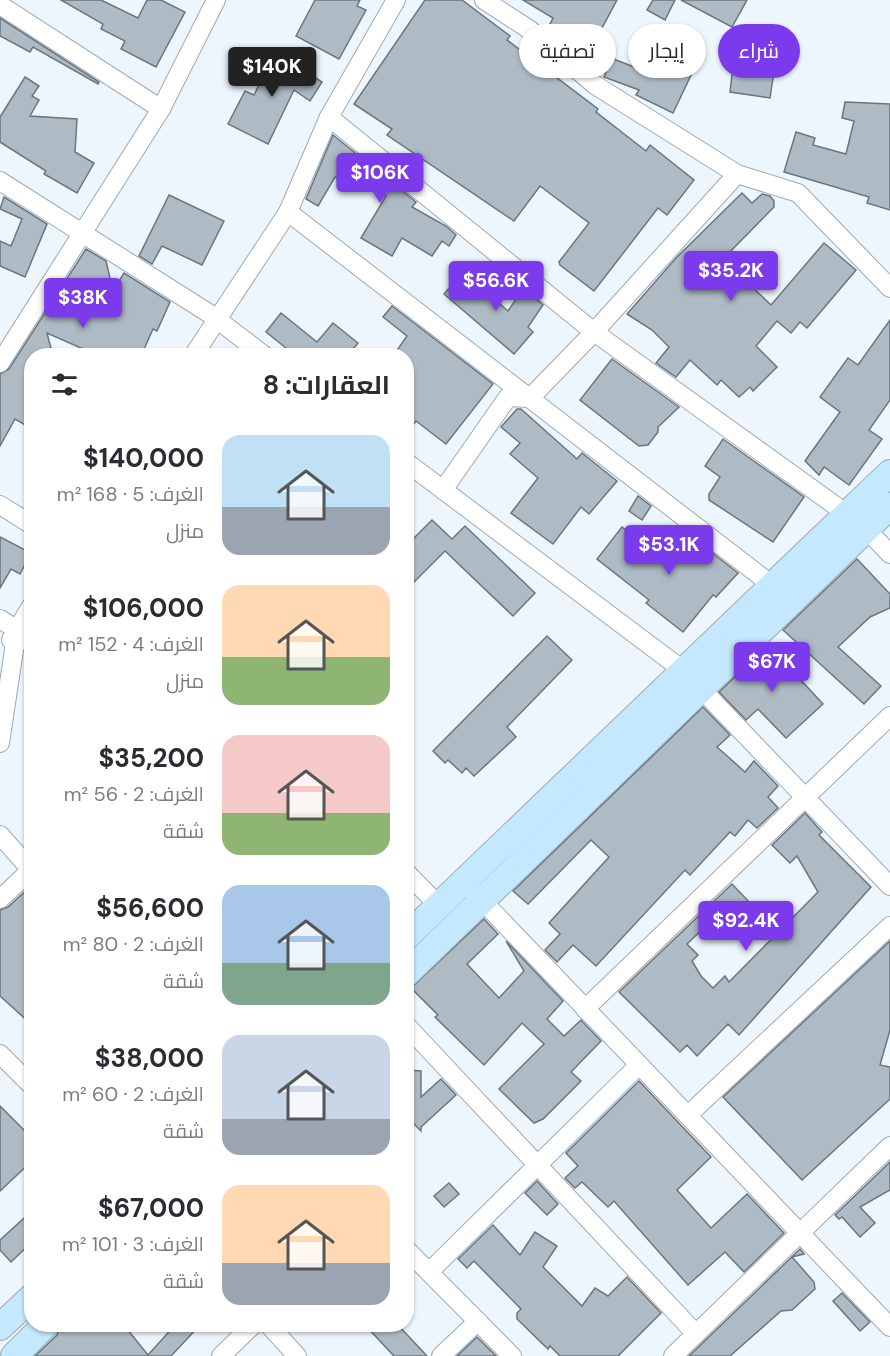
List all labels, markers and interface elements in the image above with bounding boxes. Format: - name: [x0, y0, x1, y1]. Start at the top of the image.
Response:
- chip: تصفية: [519, 24, 616, 78]
- chip: إيجار: [628, 24, 706, 78]
- chip: شراء: [718, 24, 800, 78]
- pin: $140K: [230, 47, 314, 98]
- text: $140K: [242, 53, 302, 79]
- pin: $106K: [338, 153, 422, 204]
- text: $106K: [350, 159, 410, 185]
- pin: $35.2K: [682, 251, 780, 302]
- text: $35.2K: [698, 257, 764, 283]
- pin: $56.6K: [447, 261, 545, 312]
- text: $56.6K: [463, 267, 529, 293]
- pin: $38K: [47, 278, 119, 329]
- text: $38K: [58, 284, 108, 310]
- icon: filters: [48, 368, 81, 401]
- text: العقارات: 8: [263, 368, 390, 402]
- text: $140,000: [83, 441, 204, 475]
- icon: home: [270, 459, 342, 531]
- text: الغرف: 5 · 168 m²: [57, 481, 204, 507]
- text: منزل: [166, 518, 204, 544]
- pin: $53.1K: [620, 525, 718, 576]
- text: $53.1K: [638, 531, 700, 557]
- text: $106,000: [83, 591, 204, 625]
- icon: home: [270, 609, 342, 681]
- text: الغرف: 4 · 152 m²: [58, 631, 204, 657]
- pin: $67K: [736, 642, 808, 693]
- text: $67K: [748, 648, 796, 674]
- text: منزل: [166, 668, 204, 694]
- text: $35,200: [99, 741, 204, 775]
- icon: home: [270, 759, 342, 831]
- text: الغرف: 2 · 56 m²: [64, 781, 204, 807]
- text: شقة: [163, 818, 204, 844]
- text: $56,600: [96, 891, 204, 925]
- pin: $92.4K: [697, 901, 795, 952]
- text: $92.4K: [712, 907, 780, 933]
- icon: home: [270, 909, 342, 981]
- text: الغرف: 2 · 80 m²: [63, 931, 204, 957]
- text: شقة: [163, 968, 204, 994]
- text: $38,000: [95, 1041, 204, 1075]
- icon: home: [270, 1059, 342, 1131]
- text: الغرف: 2 · 60 m²: [62, 1081, 204, 1107]
- text: شقة: [163, 1118, 204, 1144]
- text: $67,000: [98, 1191, 204, 1225]
- icon: home: [270, 1209, 342, 1281]
- text: الغرف: 3 · 101 m²: [62, 1231, 204, 1257]
- text: شقة: [163, 1268, 204, 1294]

